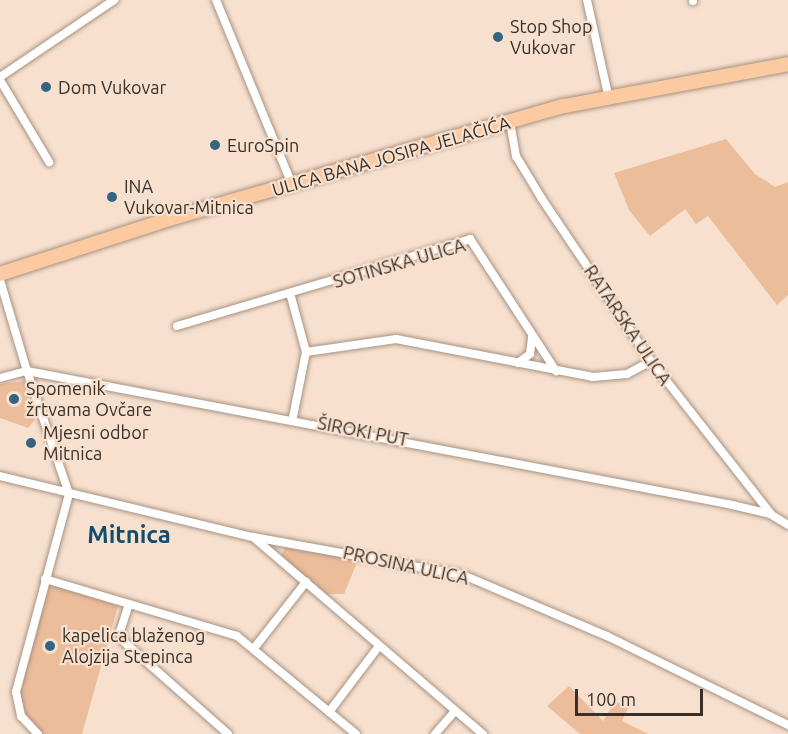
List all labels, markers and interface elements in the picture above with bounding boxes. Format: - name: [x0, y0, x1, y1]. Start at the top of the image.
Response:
- place label: Stop Shop Vukovar: [510, 16, 592, 58]
- marker: Stop Shop Vukovar: [491, 30, 505, 44]
- place label: Dom Vukovar: [58, 76, 166, 98]
- marker: Dom Vukovar: [39, 80, 53, 94]
- street label: ULICA BANA JOSIPA JELAČIĆA: [269, 112, 513, 200]
- place label: EuroSpin: [227, 134, 299, 156]
- marker: EuroSpin: [208, 138, 222, 152]
- place label: INA Vukovar-Mitnica: [124, 176, 254, 219]
- marker: INA Vukovar-Mitnica: [105, 190, 119, 204]
- street label: SOTINSKA ULICA: [330, 234, 468, 292]
- street label: RATARSKA ULICA: [580, 261, 676, 389]
- place label: Spomenik žrtvama Ovčare: [26, 378, 152, 420]
- marker: Spomenik žrtvama Ovčare: [7, 392, 21, 406]
- street label: ŠIROKI PUT: [316, 412, 410, 450]
- place label: Mjesni odbor Mitnica: [43, 422, 148, 464]
- marker: Mjesni odbor Mitnica: [24, 436, 38, 450]
- district label: Mitnica: [87, 521, 171, 549]
- street label: PROSINA ULICA: [341, 541, 471, 589]
- place label: kapelica blaženog Alojzija Stepinca: [62, 625, 205, 668]
- marker: kapelica blaženog Alojzija Stepinca: [43, 639, 57, 653]
- scale bar: [578, 677, 706, 715]
- text: 100 m: [586, 689, 636, 709]

